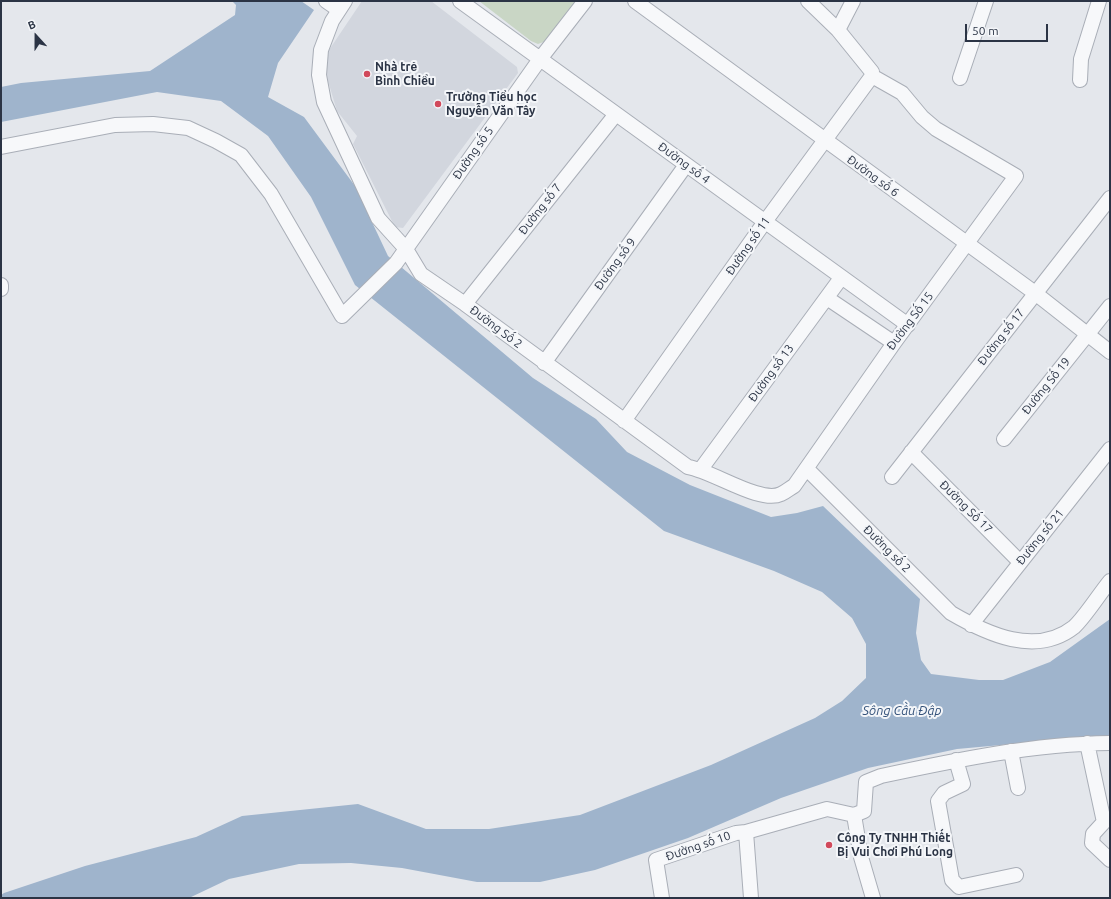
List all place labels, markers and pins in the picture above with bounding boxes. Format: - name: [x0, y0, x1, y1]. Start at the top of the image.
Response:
- place label: Nhà trẻ Bình Chiểu: [375, 60, 435, 88]
- marker: Nhà trẻ Bình Chiểu: [362, 69, 372, 79]
- place label: Trường Tiểu học Nguyễn Văn Tây: [446, 90, 537, 118]
- marker: Trường Tiểu học Nguyễn Văn Tây: [433, 99, 443, 109]
- place label: Công Ty TNHH Thiết Bị Vui Chơi Phú Long: [837, 831, 953, 859]
- marker: Công Ty TNHH Thiết Bị Vui Chơi Phú Long: [824, 840, 834, 850]

